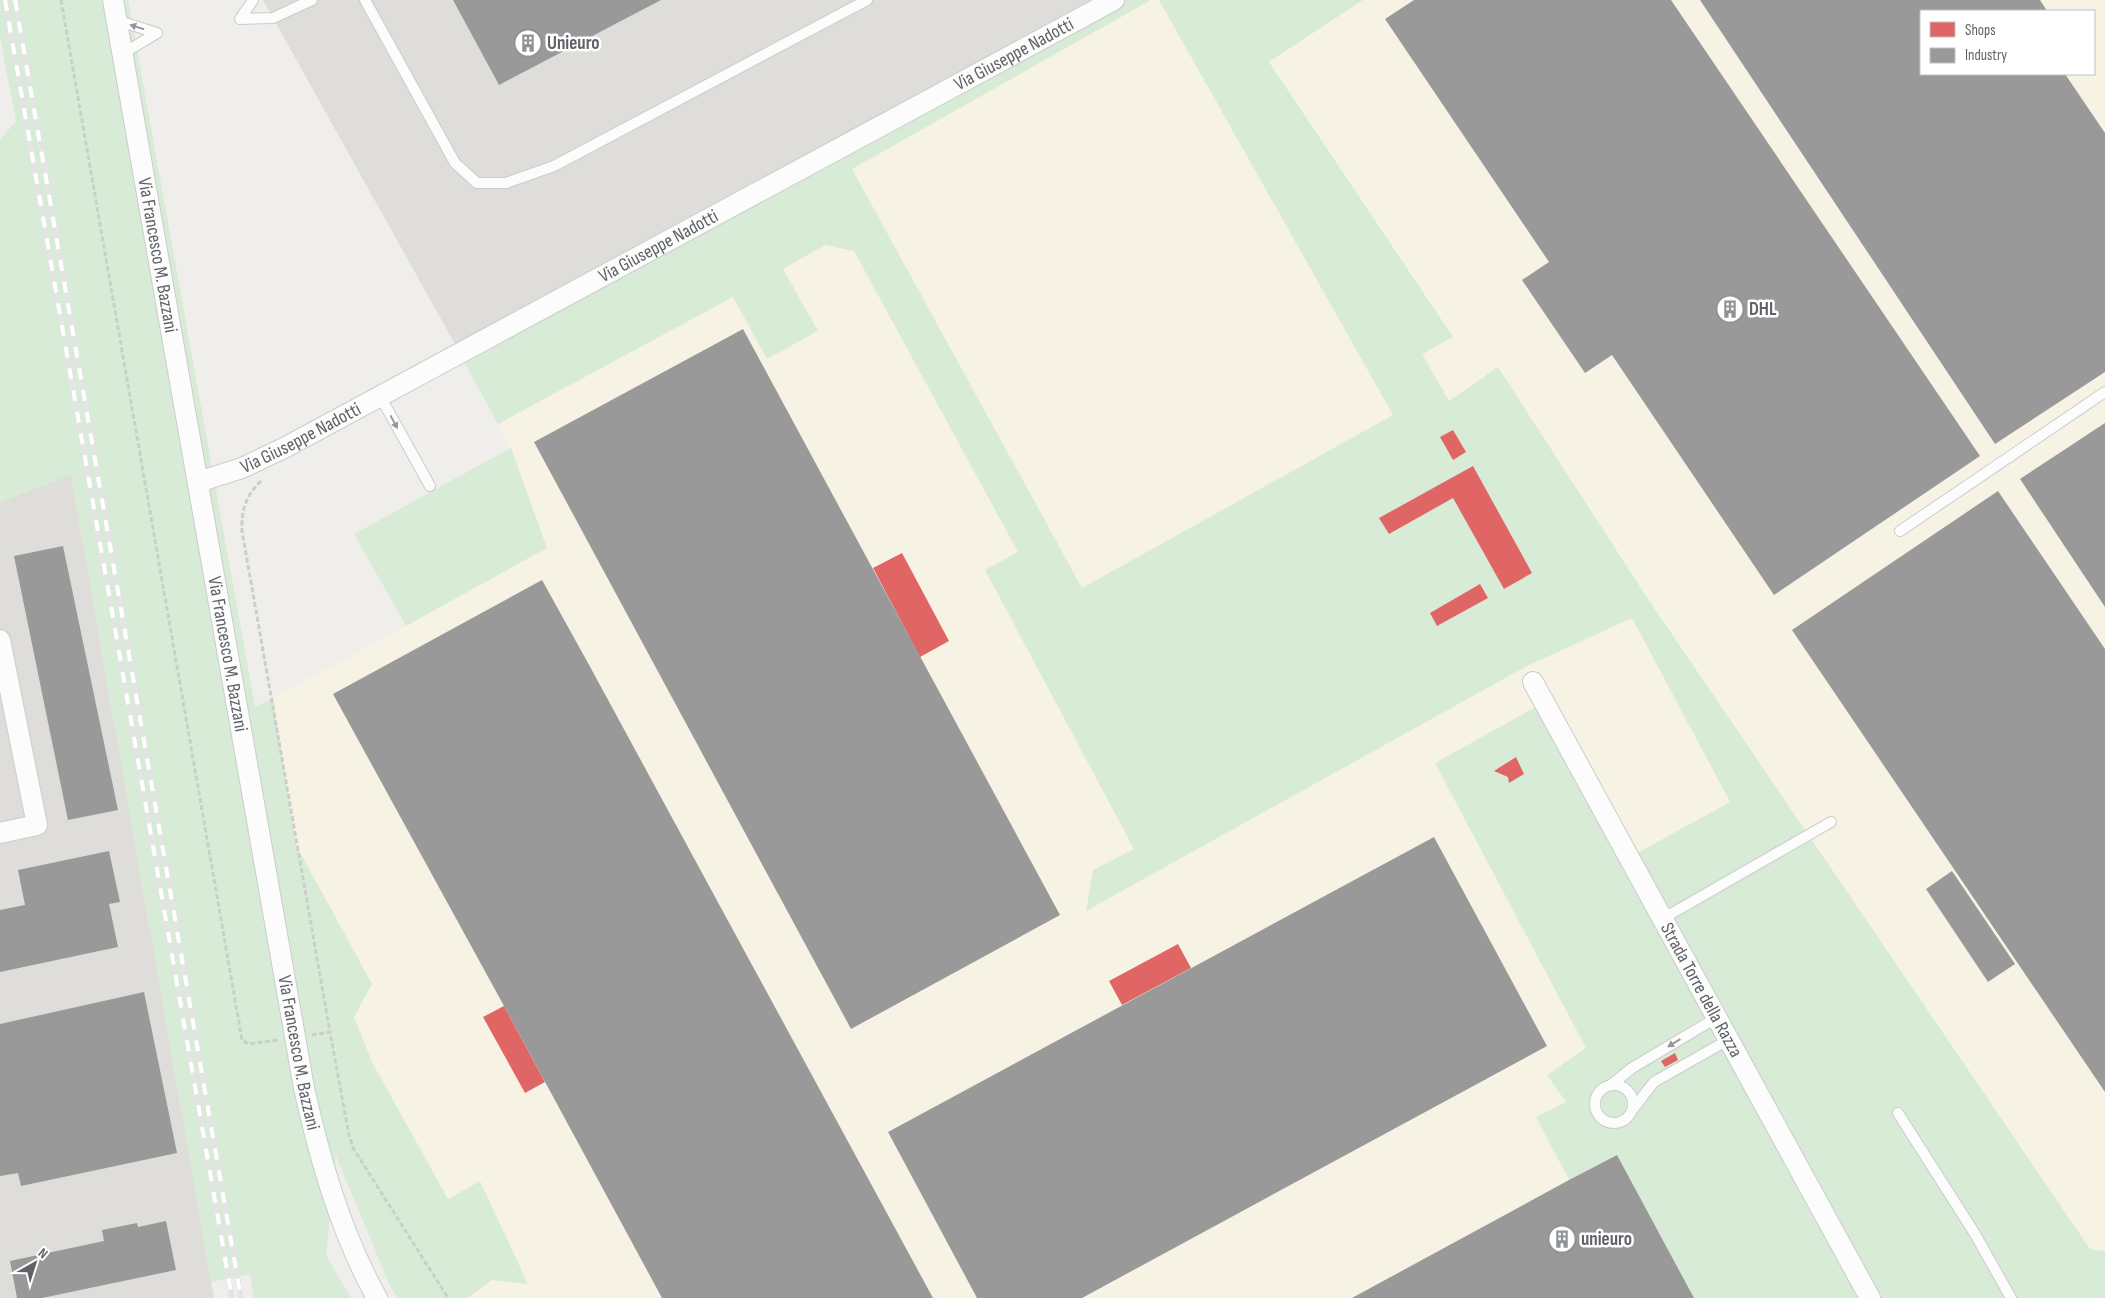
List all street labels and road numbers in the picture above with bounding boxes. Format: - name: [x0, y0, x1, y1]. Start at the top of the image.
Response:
- street label: Via Giuseppe Nadotti: [950, 13, 1077, 96]
- street label: Via Francesco M. Bazzani: [133, 176, 183, 334]
- street label: Via Giuseppe Nadotti: [595, 204, 722, 288]
- street label: Via Giuseppe Nadotti: [237, 397, 365, 479]
- street label: Via Francesco M. Bazzani: [203, 575, 253, 733]
- street label: Strada Torre della Razza: [1655, 919, 1748, 1061]
- street label: Via Francesco M. Bazzani: [273, 974, 325, 1133]

